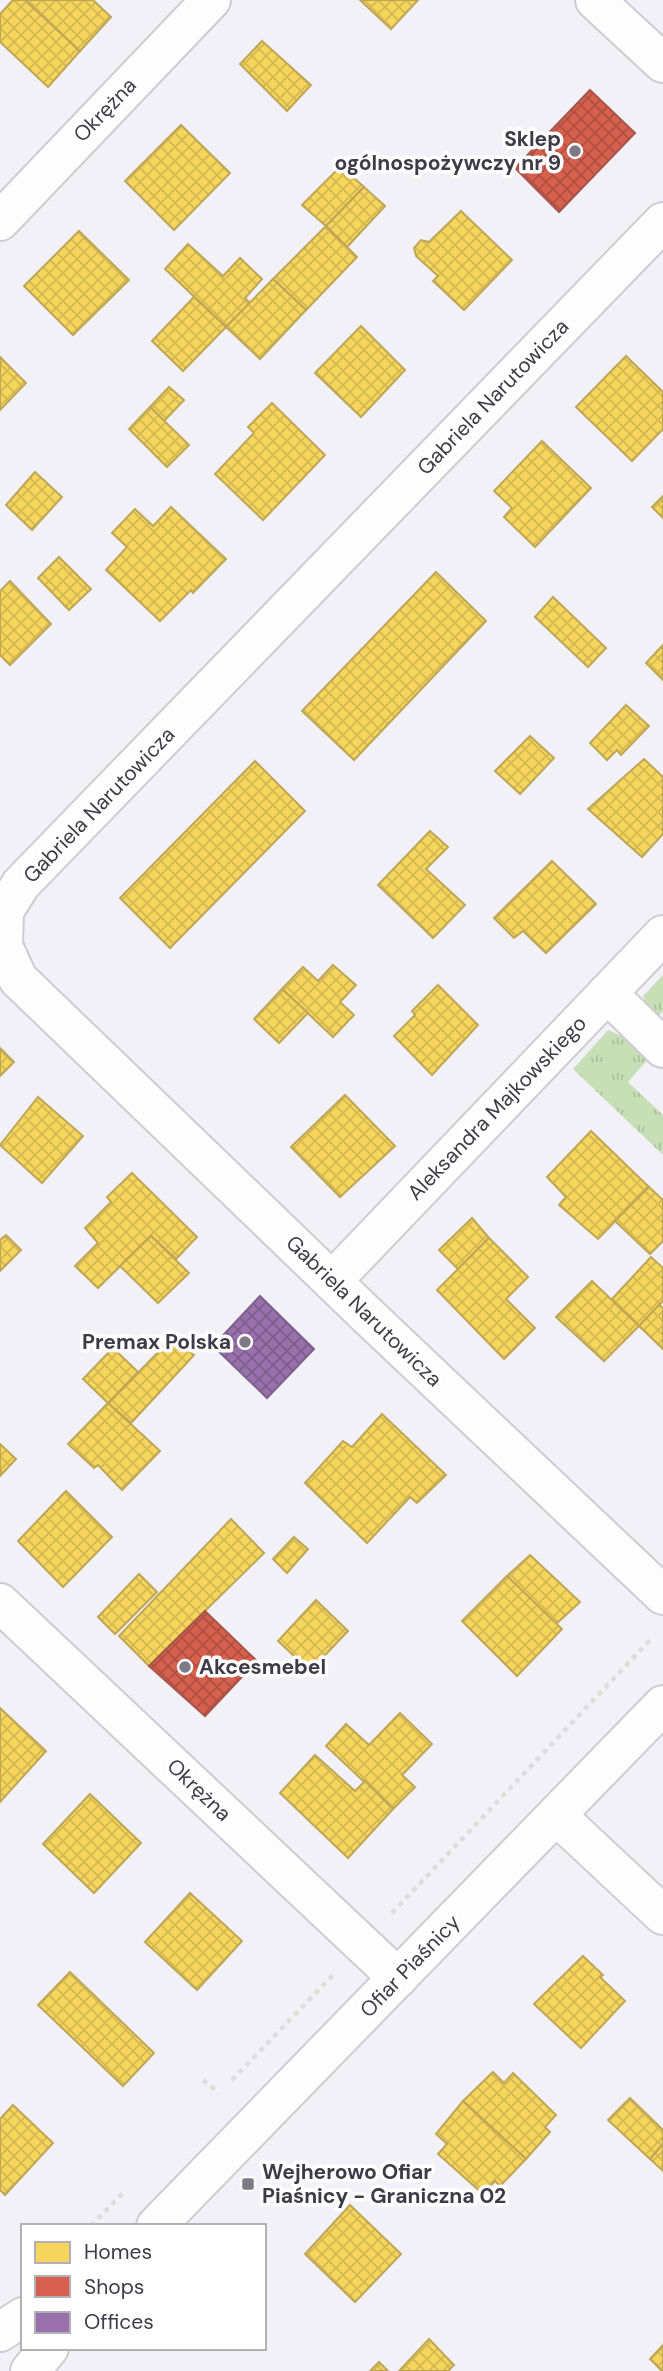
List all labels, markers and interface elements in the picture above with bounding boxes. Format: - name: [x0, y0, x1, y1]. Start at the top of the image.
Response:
- street label: Okrężna: [67, 72, 143, 148]
- place label: Sklep ogólnospożywczy nr 9: [335, 125, 561, 177]
- marker: Sklep ogólnospożywczy nr 9: [567, 143, 583, 159]
- street label: Gabriela Narutowicza: [411, 313, 575, 481]
- street label: Gabriela Narutowicza: [17, 721, 181, 889]
- street label: Aleksandra Majkowskiego: [401, 1010, 593, 1206]
- street label: Gabriela Narutowicza: [280, 1229, 448, 1393]
- place label: Premax Polska: [82, 1328, 231, 1356]
- marker: Premax Polska: [237, 1334, 253, 1350]
- place label: Akcesmebel: [199, 1653, 326, 1681]
- marker: Akcesmebel: [177, 1659, 193, 1675]
- street label: Okrężna: [161, 1752, 237, 1828]
- street label: Ofiar Piaśnicy: [354, 1908, 466, 2023]
- place label: Wejherowo Ofiar Piaśnicy - Graniczna 02: [262, 2158, 506, 2210]
- marker: Wejherowo Ofiar Piaśnicy - Graniczna 02: [240, 2176, 256, 2192]
- legend: [21, 2224, 266, 2350]
- text: Homes: [84, 2238, 152, 2266]
- text: Shops: [84, 2273, 144, 2301]
- text: Offices: [84, 2308, 154, 2336]

